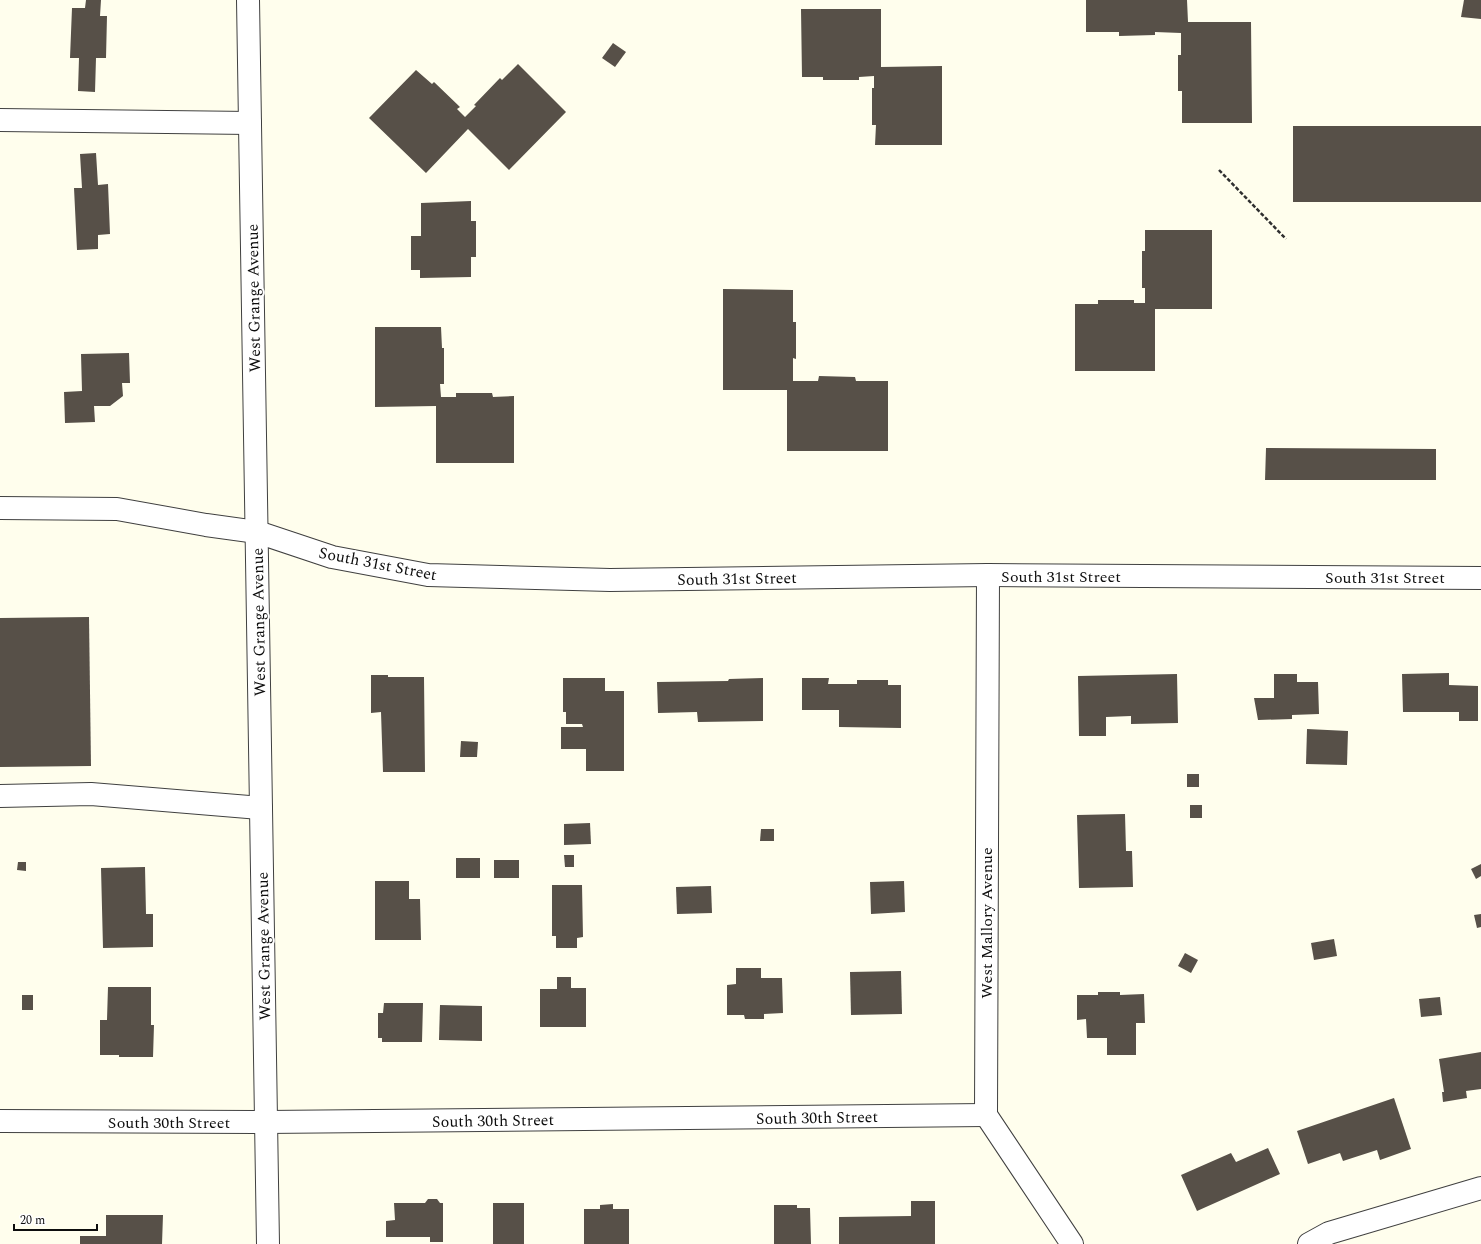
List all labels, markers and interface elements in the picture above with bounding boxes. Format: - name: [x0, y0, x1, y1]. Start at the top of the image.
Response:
- street label: West Grange Avenue: [241, 224, 267, 372]
- street label: South 31st Street: [317, 541, 439, 587]
- street label: West Grange Avenue: [246, 548, 272, 696]
- street label: South 31st Street: [1001, 565, 1121, 589]
- street label: South 31st Street: [677, 566, 797, 592]
- street label: South 31st Street: [1325, 566, 1445, 590]
- street label: West Mallory Avenue: [975, 847, 999, 999]
- street label: West Grange Avenue: [251, 872, 277, 1020]
- street label: South 30th Street: [756, 1105, 879, 1131]
- street label: South 30th Street: [432, 1108, 555, 1134]
- street label: South 30th Street: [108, 1111, 231, 1135]
- scale bar: [14, 1206, 97, 1232]
- text: 20 m: [20, 1211, 45, 1230]

